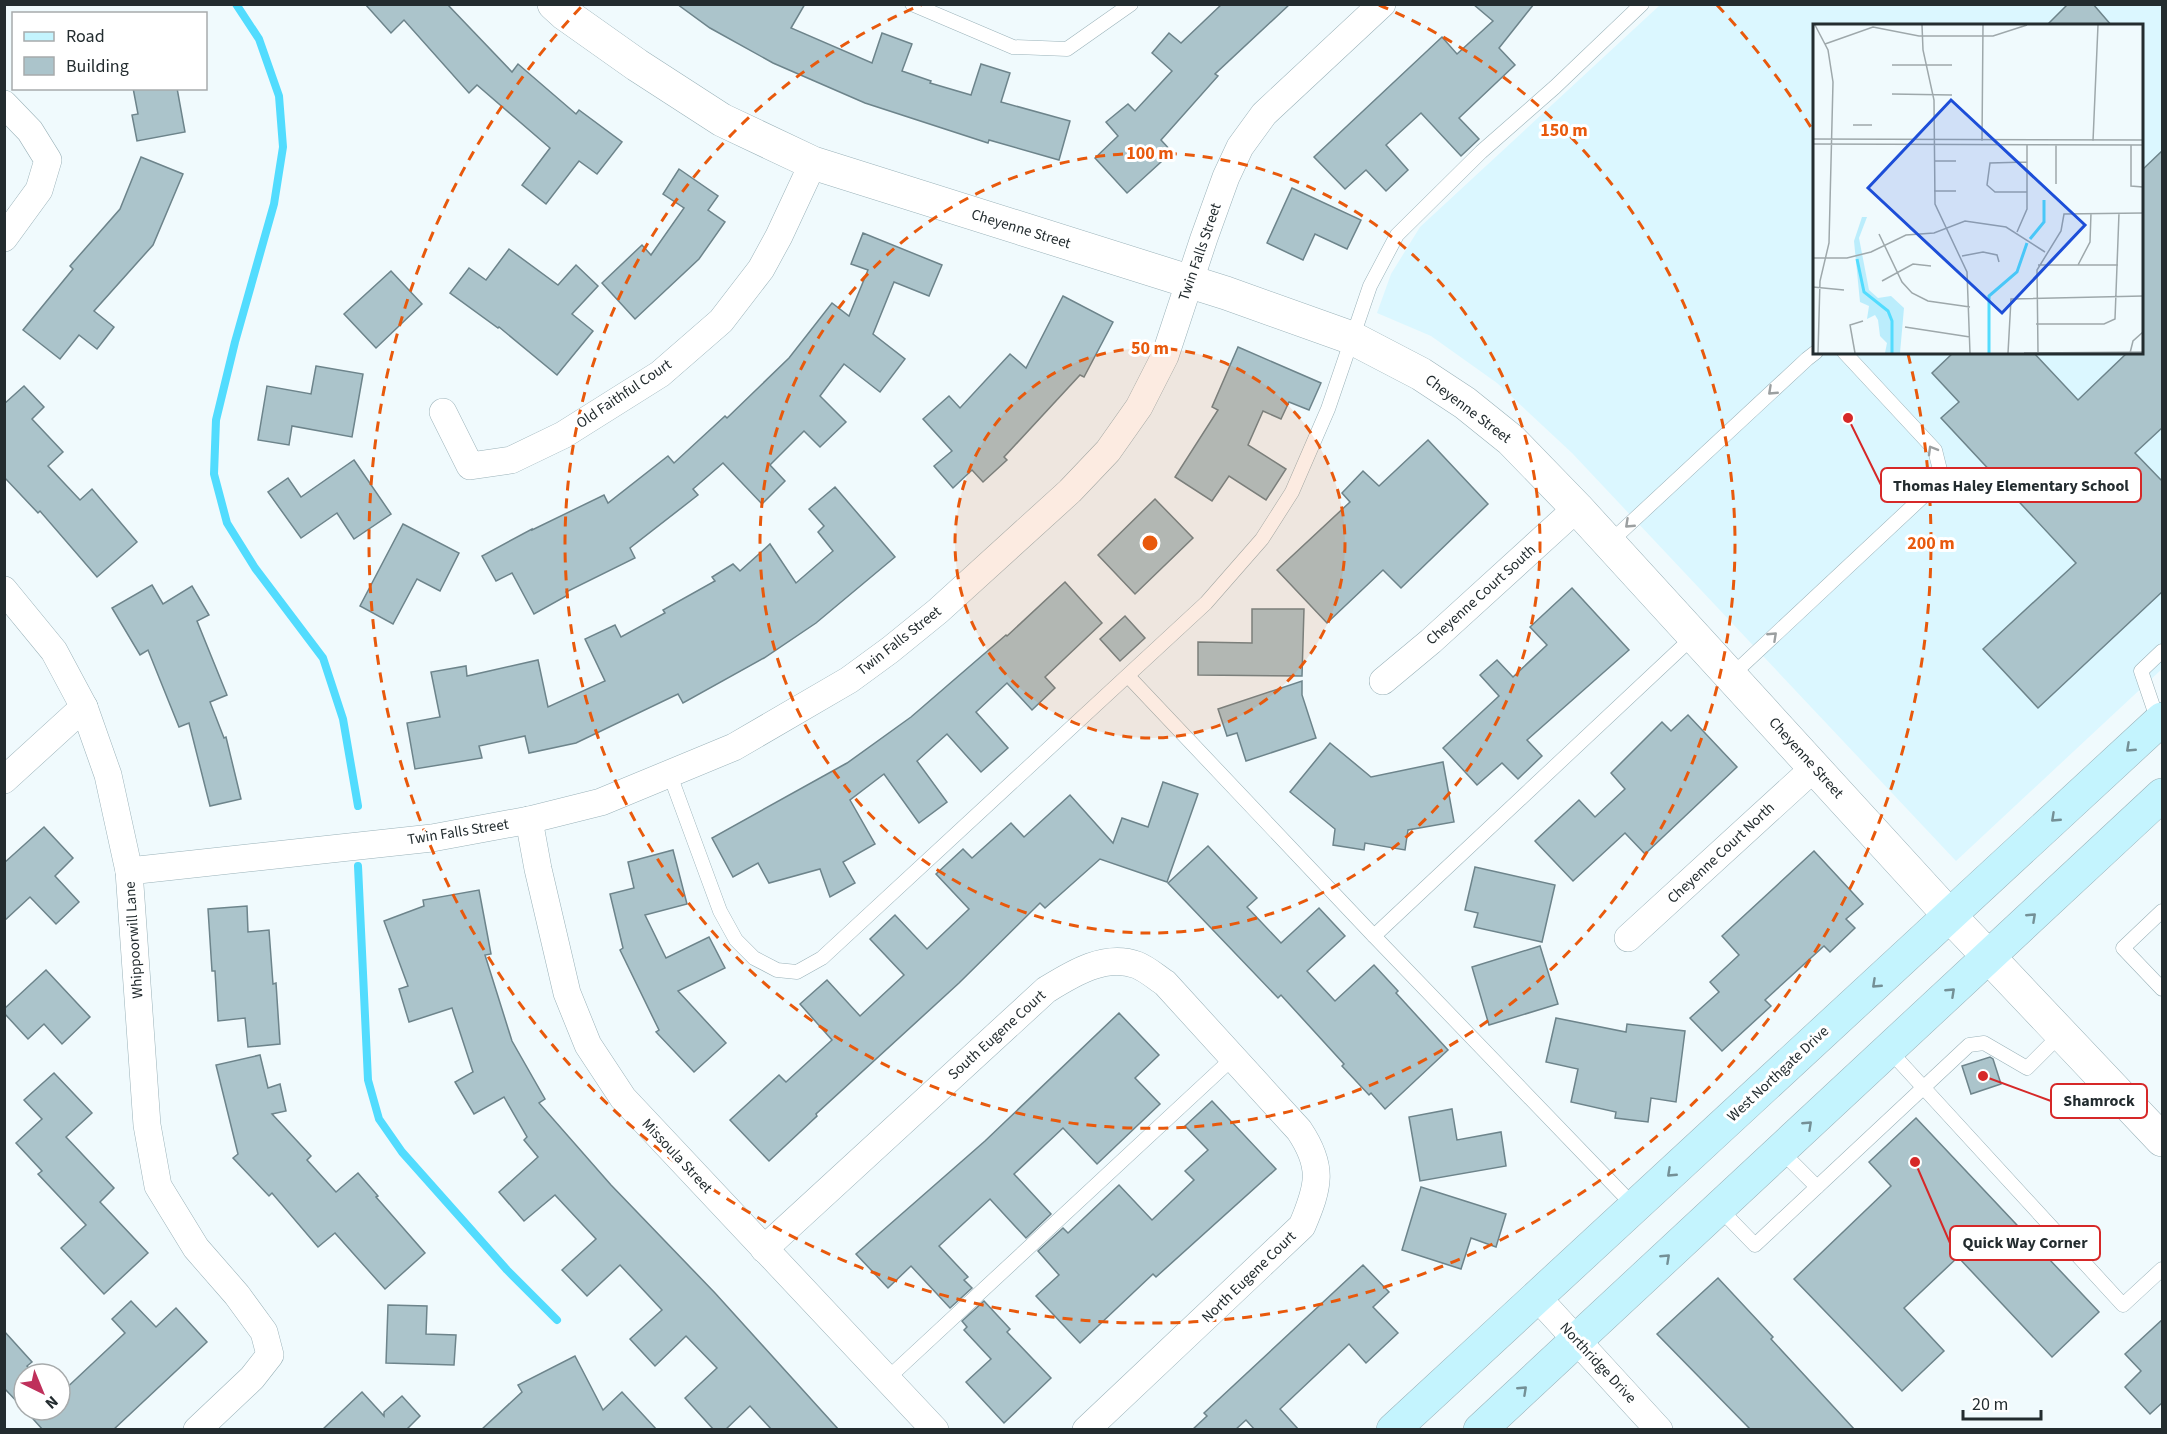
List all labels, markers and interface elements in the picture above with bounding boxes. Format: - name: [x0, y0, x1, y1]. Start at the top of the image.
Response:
- legend: [12, 12, 207, 90]
- text: Road: [66, 24, 105, 49]
- inset map: [1813, 24, 2143, 354]
- text: Building: [66, 54, 129, 79]
- text: 150 m: [1540, 118, 1588, 143]
- text: 100 m: [1126, 141, 1174, 166]
- street label: Twin Falls Street: [1173, 200, 1227, 304]
- street label: Cheyenne Street: [969, 204, 1073, 254]
- text: 50 m: [1131, 336, 1169, 361]
- street label: Old Faithful Court: [572, 354, 676, 434]
- street label: Cheyenne Street: [1421, 370, 1515, 448]
- one-way arrow: [1768, 384, 1779, 395]
- one-way arrow: [1928, 446, 1939, 457]
- callout: Thomas Haley Elementary School: [1881, 468, 2141, 502]
- text: Thomas Haley Elementary School: [1893, 475, 2129, 497]
- one-way arrow: [1625, 516, 1636, 527]
- text: 200 m: [1907, 531, 1955, 556]
- centre of rings: [1140, 533, 1160, 553]
- street label: Cheyenne Court South: [1422, 540, 1540, 650]
- street label: Twin Falls Street: [852, 601, 946, 681]
- one-way arrow: [1767, 632, 1777, 643]
- street label: Cheyenne Street: [1764, 713, 1848, 803]
- one-way arrow: [2126, 741, 2137, 752]
- street label: Cheyenne Court North: [1663, 798, 1779, 908]
- one-way arrow: [2051, 811, 2062, 822]
- street label: Twin Falls Street: [406, 814, 510, 850]
- street label: Whippoorwill Lane: [119, 881, 149, 999]
- one-way arrow: [2025, 913, 2036, 924]
- one-way arrow: [1872, 977, 1883, 988]
- street label: South Eugene Court: [943, 985, 1051, 1085]
- one-way arrow: [1943, 989, 1954, 1000]
- street label: West Northgate Drive: [1723, 1021, 1833, 1127]
- callout: Shamrock: [2051, 1084, 2147, 1118]
- text: Shamrock: [2063, 1090, 2135, 1112]
- street label: Missoula Street: [637, 1114, 717, 1198]
- one-way arrow: [1801, 1122, 1812, 1133]
- one-way arrow: [1667, 1166, 1678, 1177]
- street label: North Eugene Court: [1197, 1226, 1301, 1328]
- callout: Quick Way Corner: [1950, 1226, 2100, 1260]
- text: Quick Way Corner: [1962, 1232, 2088, 1254]
- one-way arrow: [1659, 1254, 1670, 1265]
- street label: Northridge Drive: [1555, 1318, 1641, 1408]
- north arrow: [12, 1362, 72, 1422]
- scale bar: [1963, 1383, 2041, 1421]
- one-way arrow: [1516, 1386, 1526, 1397]
- text: N: [40, 1391, 63, 1414]
- text: 20 m: [1972, 1392, 2008, 1417]

